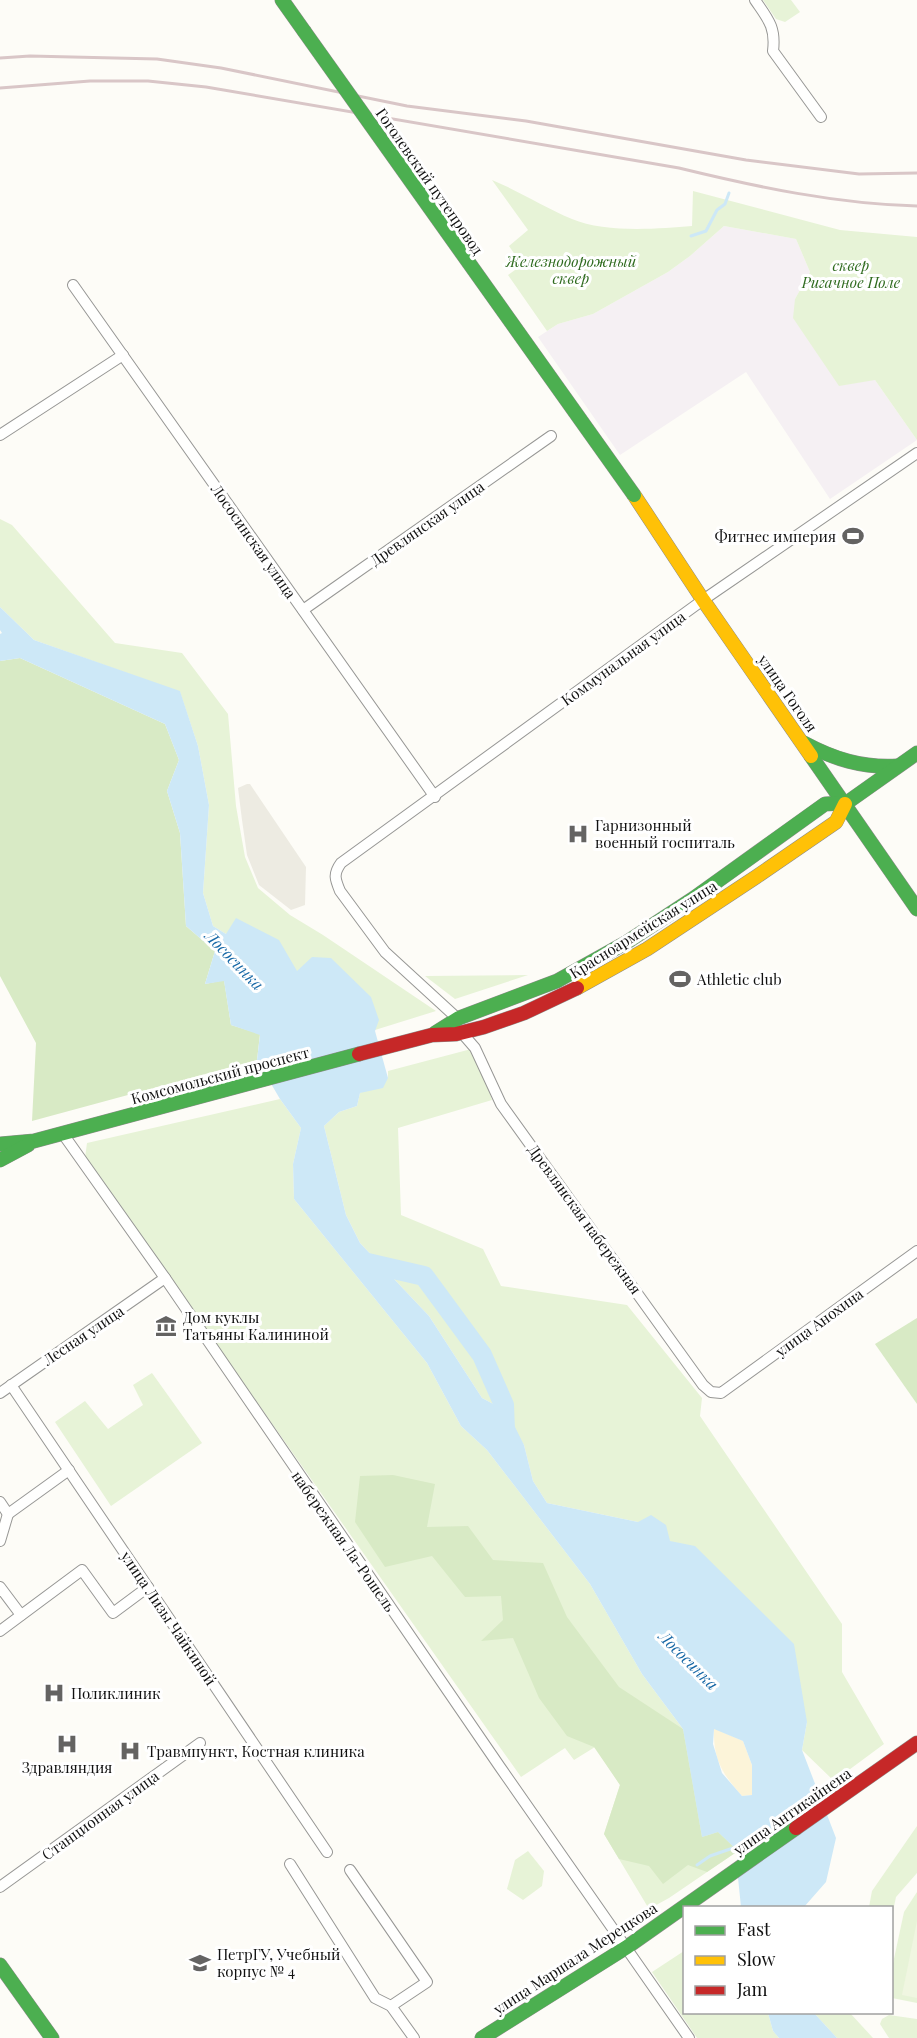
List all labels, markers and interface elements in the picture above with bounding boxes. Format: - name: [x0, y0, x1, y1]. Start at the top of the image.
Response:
- street label: Гоголевский путепровод: [372, 104, 488, 258]
- park label: Железнодорожный сквер: [505, 251, 637, 288]
- park label: сквер Ригачное Поле: [801, 255, 901, 292]
- street label: Древлянская улица: [366, 476, 488, 570]
- street label: Лососинская улица: [206, 479, 301, 603]
- sports icon: Фитнес империя: [841, 524, 865, 548]
- place label: Фитнес империя: [715, 526, 836, 546]
- street label: Коммунальная улица: [557, 606, 690, 710]
- street label: улица Гоголя: [753, 649, 822, 736]
- place label: Гарнизонный военный госпиталь: [595, 815, 735, 852]
- hospital icon: Гарнизонный военный госпиталь: [566, 822, 590, 846]
- street label: Красноармейская улица: [565, 875, 721, 983]
- water label: Лососинка: [200, 924, 269, 994]
- sports icon: Athletic club: [668, 967, 692, 991]
- place label: Athletic club: [696, 969, 782, 989]
- street label: Комсомольский проспект: [129, 1042, 311, 1108]
- street label: Древлянская набережная: [524, 1140, 646, 1298]
- street label: улица Анохина: [770, 1283, 867, 1361]
- street label: Лесная улица: [38, 1300, 128, 1370]
- place label: Дом куклы Татьяны Калининой: [183, 1307, 329, 1344]
- museum icon: Дом куклы Татьяны Калининой: [154, 1314, 178, 1338]
- street label: набережная Ла-Рошель: [288, 1467, 400, 1616]
- street label: улица Лизы Чайкиной: [116, 1546, 221, 1689]
- water label: Лососинка: [653, 1624, 723, 1694]
- hospital icon: Поликлиник: [42, 1681, 66, 1705]
- place label: Поликлиник: [71, 1683, 161, 1703]
- hospital icon: Здравляндия: [55, 1732, 79, 1756]
- hospital icon: Травмпункт, Костная клиника: [118, 1739, 142, 1763]
- place label: Травмпункт, Костная клиника: [147, 1741, 365, 1761]
- place label: Здравляндия: [22, 1757, 112, 1777]
- street label: улица Антикайнена: [728, 1763, 855, 1860]
- street label: Станционная улица: [37, 1765, 163, 1864]
- street label: улица Маршала Мерецкова: [488, 1897, 661, 2019]
- legend: [683, 1906, 893, 2014]
- text: Fast: [737, 1917, 771, 1941]
- place label: ПетрГУ, Учебный корпус № 4: [217, 1944, 341, 1981]
- text: Slow: [737, 1947, 775, 1971]
- school or university icon: ПетрГУ, Учебный корпус № 4: [188, 1951, 212, 1975]
- text: Jam: [736, 1977, 767, 2001]

